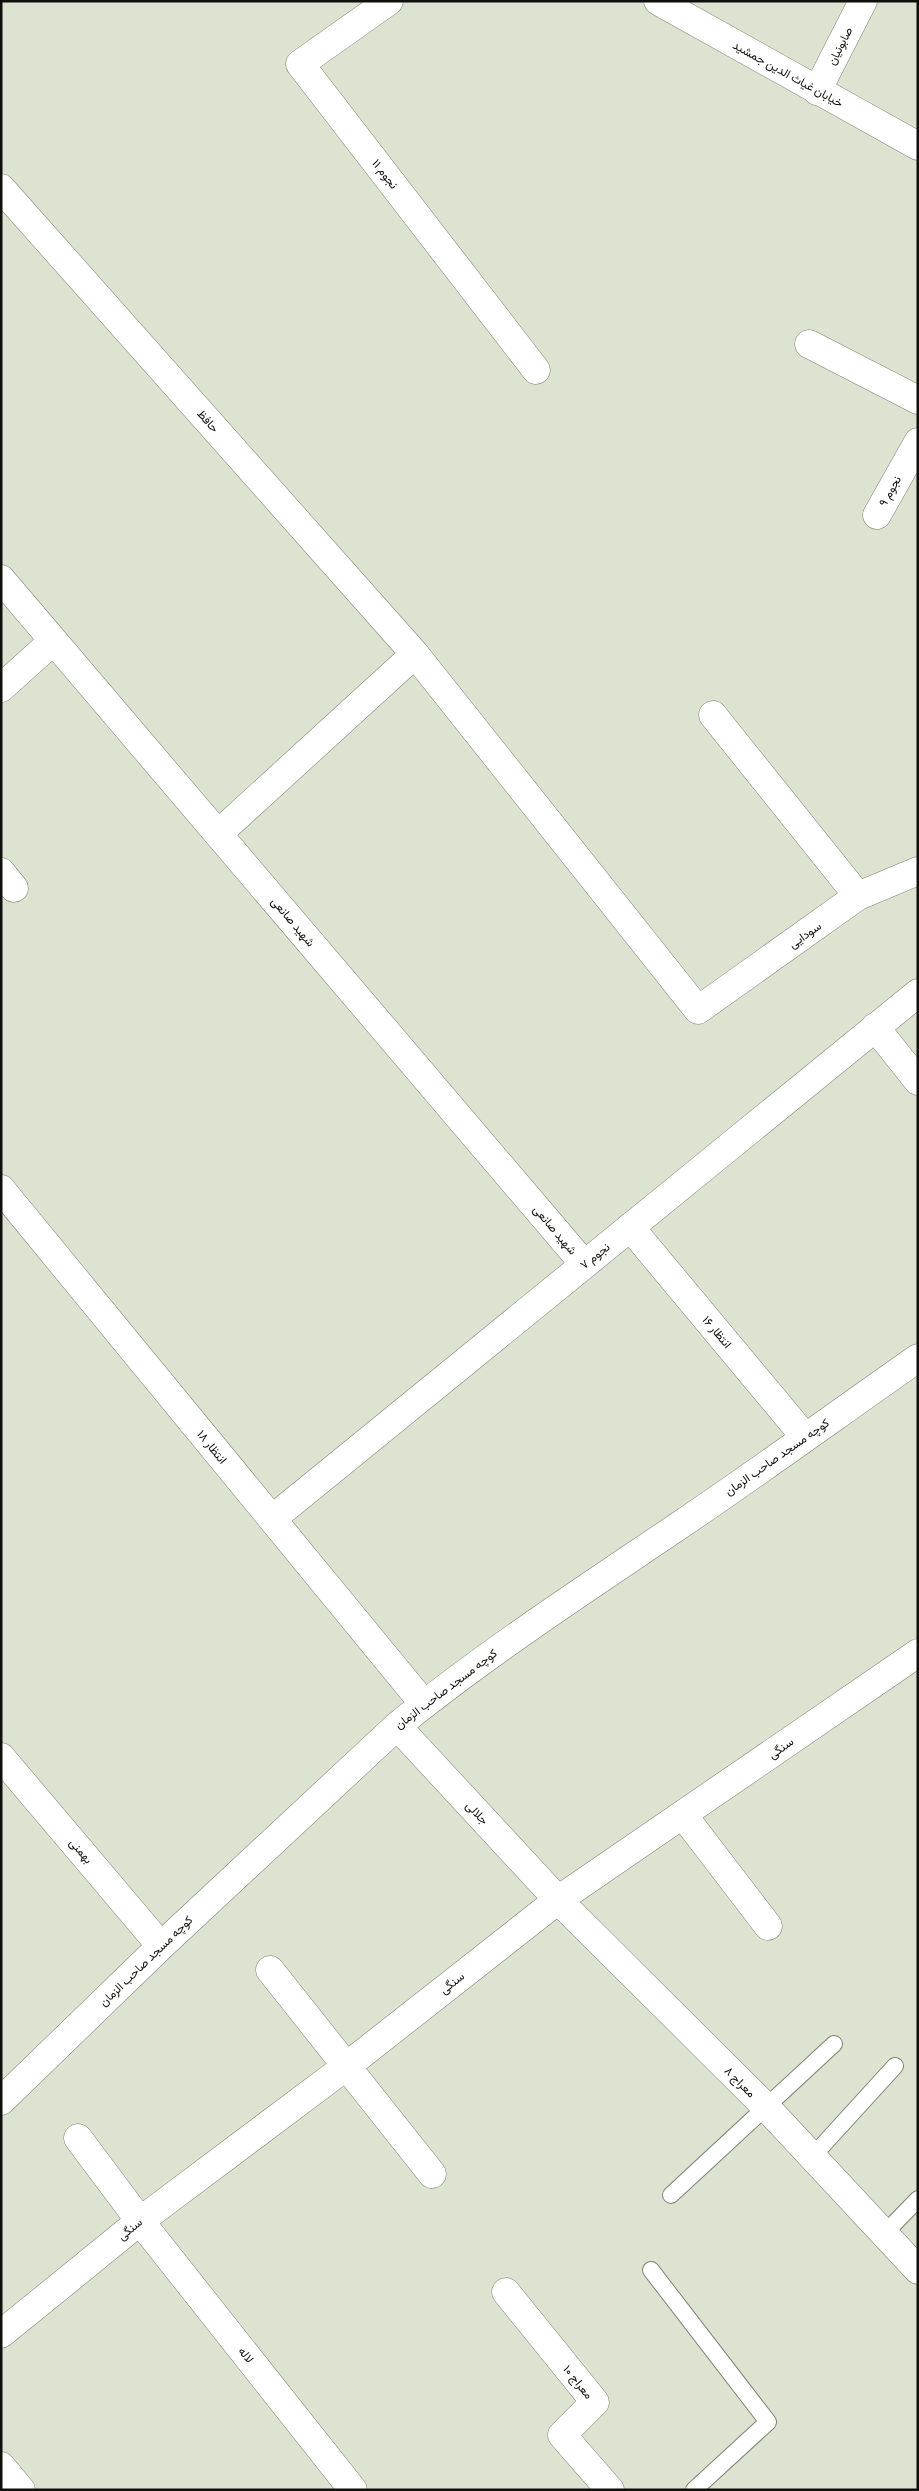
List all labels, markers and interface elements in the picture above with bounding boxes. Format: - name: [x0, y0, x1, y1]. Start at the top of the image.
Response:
- street label: صابونیان: [824, 24, 856, 68]
- street label: خیابان غیاث الدین جمشید: [730, 37, 846, 111]
- street label: نجوم ۱۱: [368, 156, 402, 192]
- street label: حافظ: [193, 406, 223, 436]
- street label: نجوم ۹: [875, 473, 905, 509]
- street label: شهید صانعی: [268, 894, 318, 950]
- street label: سودایی: [785, 918, 825, 952]
- street label: شهید صانعی: [530, 1202, 580, 1258]
- street label: نجوم ۷: [577, 1239, 613, 1273]
- street label: انتظار ۱۶: [699, 1312, 735, 1352]
- street label: کوچه مسجد صاحب الزمان: [722, 1415, 832, 1499]
- street label: انتظار ۱۸: [193, 1427, 231, 1467]
- street label: کوچه مسجد صاحب الزمان: [392, 1645, 500, 1733]
- street label: سنگی: [765, 1734, 797, 1762]
- street label: جلالی: [462, 1798, 492, 1828]
- street label: بهمنی: [66, 1835, 96, 1867]
- street label: کوچه مسجد صاحب الزمان: [96, 1912, 196, 2010]
- street label: سنگی: [436, 1968, 468, 1998]
- street label: معراج ۸: [720, 2063, 759, 2102]
- street label: سنگی: [114, 2214, 146, 2244]
- street label: لاله: [235, 2344, 257, 2366]
- street label: معراج ۱۰: [559, 2362, 597, 2403]

